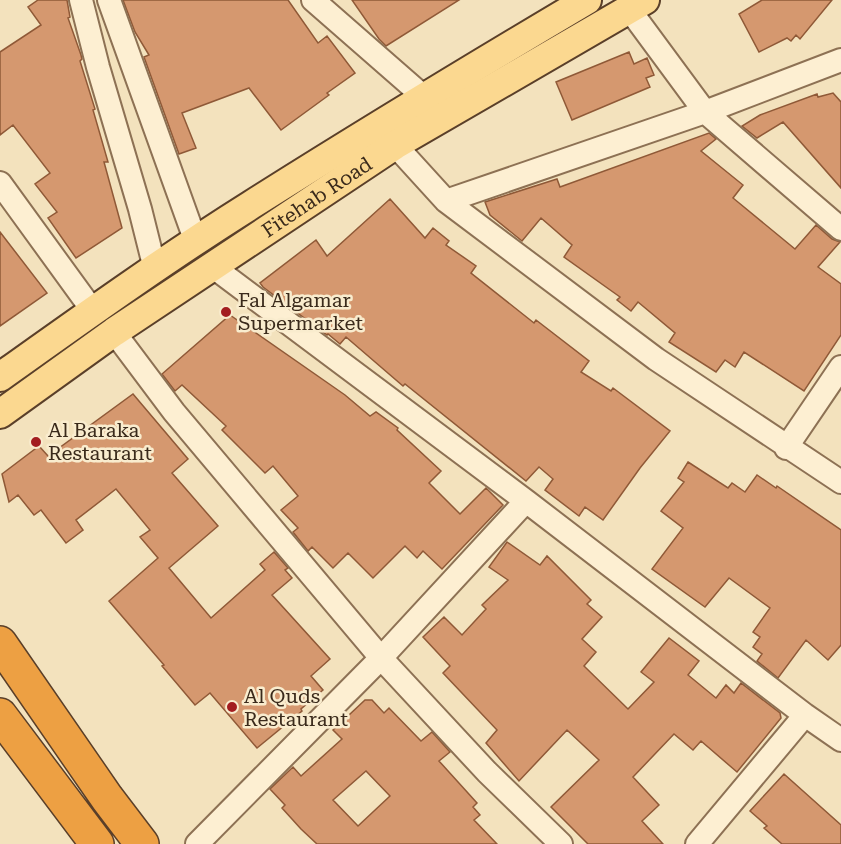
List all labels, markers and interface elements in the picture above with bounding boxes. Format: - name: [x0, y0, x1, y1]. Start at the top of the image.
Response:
- street label: Fitehab Road: [257, 152, 377, 242]
- place label: Fal Algamar Supermarket: [238, 288, 364, 335]
- marker: Fal Algamar Supermarket: [219, 305, 233, 319]
- place label: Al Baraka Restaurant: [48, 418, 152, 465]
- marker: Al Baraka Restaurant: [29, 435, 43, 449]
- place label: Al Quds Restaurant: [244, 684, 348, 731]
- marker: Al Quds Restaurant: [225, 700, 239, 714]

